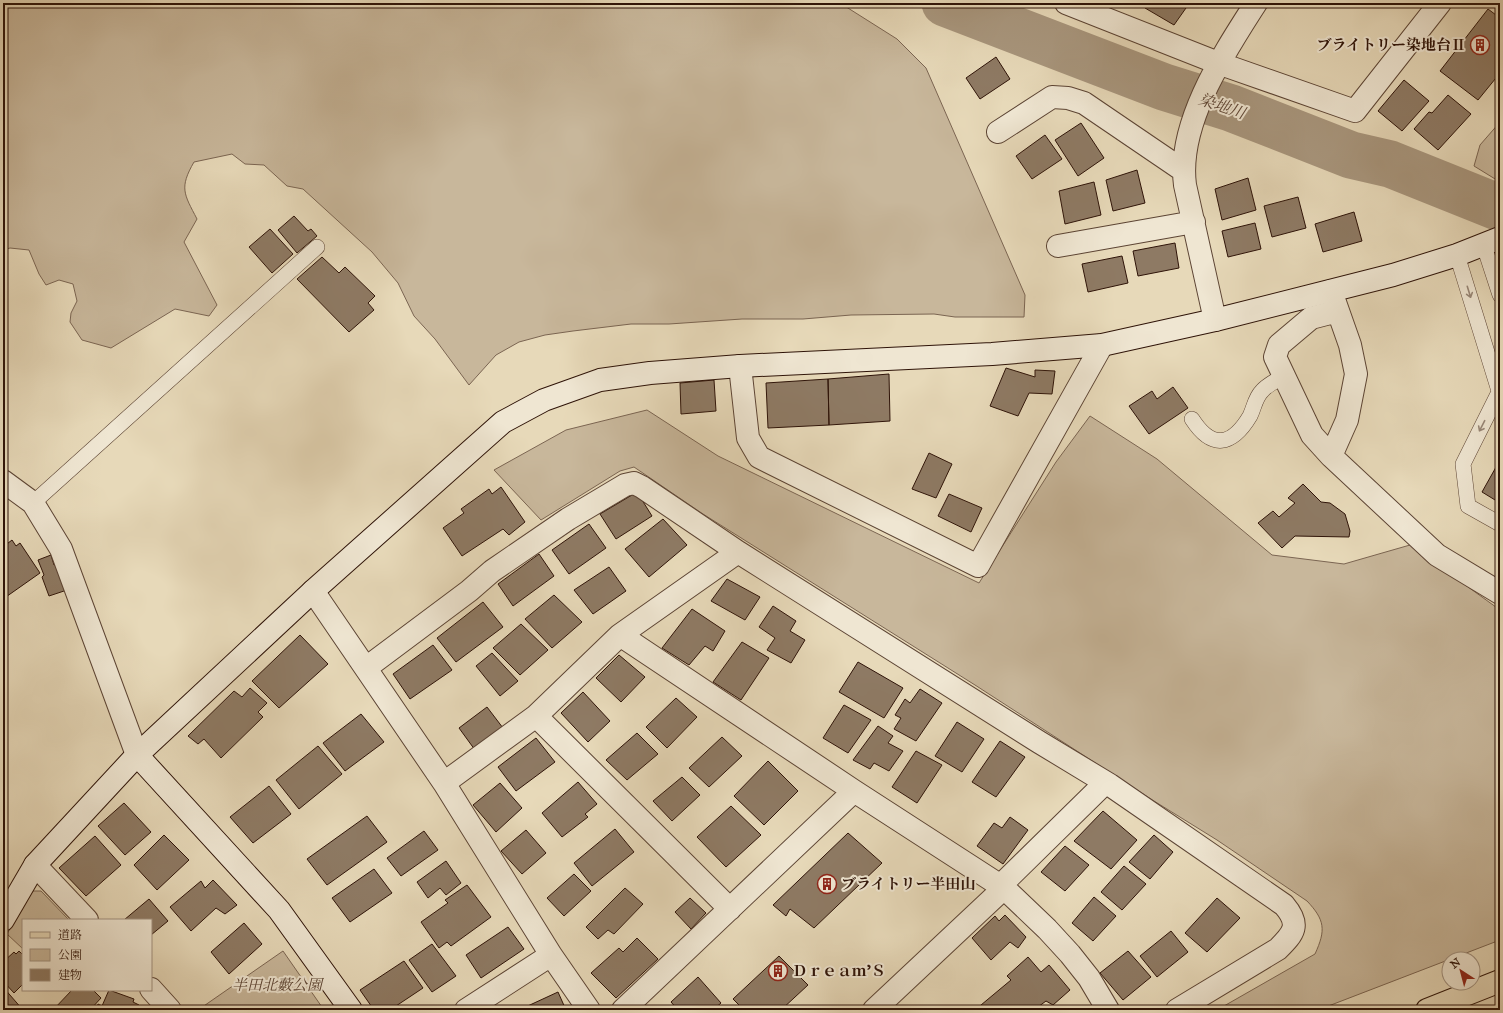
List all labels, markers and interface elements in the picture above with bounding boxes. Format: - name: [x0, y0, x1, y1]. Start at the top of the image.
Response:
- building icon: ブライトリー染地台Ⅱ: [1469, 34, 1491, 56]
- place label: ブライトリー染地台Ⅱ: [1316, 36, 1466, 54]
- water label: 染地川: [1196, 89, 1250, 123]
- one-way arrow: [1466, 286, 1473, 299]
- one-way arrow: [1478, 419, 1485, 431]
- building icon: ブライトリー半田山: [816, 873, 838, 895]
- place label: ブライトリー半田山: [841, 875, 976, 893]
- legend: [22, 919, 152, 991]
- text: 道路: [58, 928, 82, 942]
- text: 公園: [58, 948, 82, 962]
- north arrow: [1441, 951, 1481, 991]
- text: N: [1448, 955, 1464, 971]
- building icon: Ｄｒｅａｍ’Ｓ: [767, 960, 789, 982]
- place label: Ｄｒｅａｍ’Ｓ: [792, 962, 886, 980]
- text: 建物: [58, 968, 82, 982]
- park label: 半田北藪公園: [232, 976, 325, 994]

